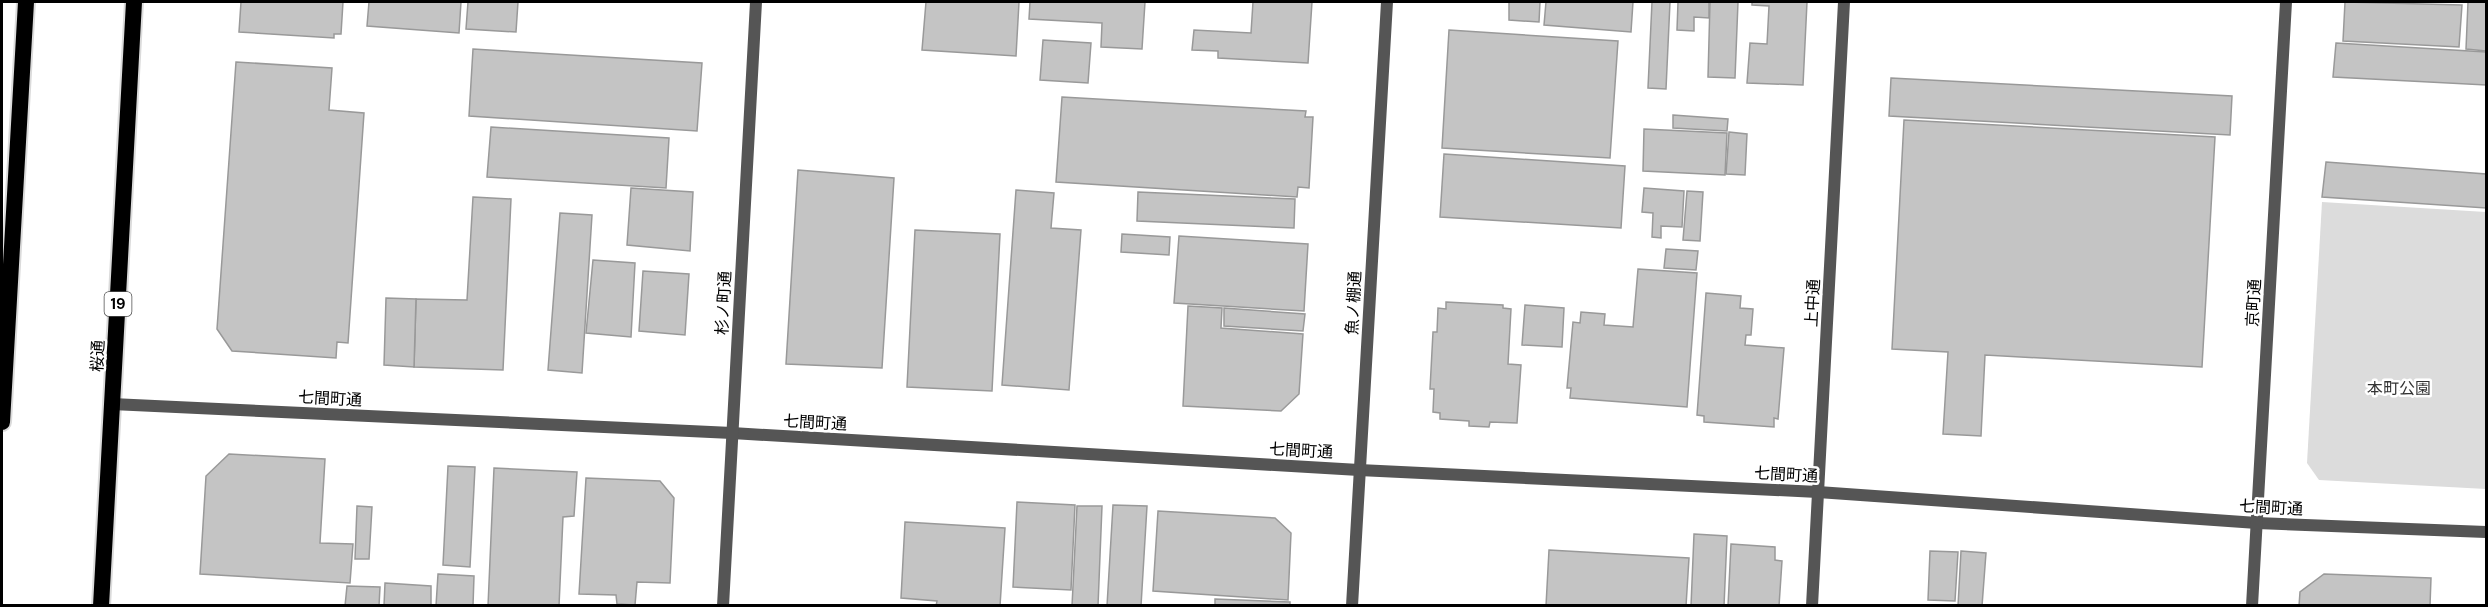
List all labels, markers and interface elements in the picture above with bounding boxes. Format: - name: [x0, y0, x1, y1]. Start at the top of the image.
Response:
- street label: 杉ノ町通: [711, 271, 736, 336]
- street label: 魚ノ棚通: [1341, 271, 1366, 336]
- street label: 上中通: [1801, 279, 1824, 328]
- street label: 京町通: [2242, 279, 2265, 328]
- road number: 19: [104, 292, 132, 316]
- street label: 桜通: [86, 339, 109, 373]
- park label: 本町公園: [2367, 378, 2431, 399]
- street label: 七間町通: [297, 386, 362, 411]
- street label: 七間町通: [782, 410, 847, 435]
- street label: 七間町通: [1268, 438, 1333, 463]
- street label: 七間町通: [1753, 462, 1818, 487]
- street label: 七間町通: [2238, 495, 2303, 520]

